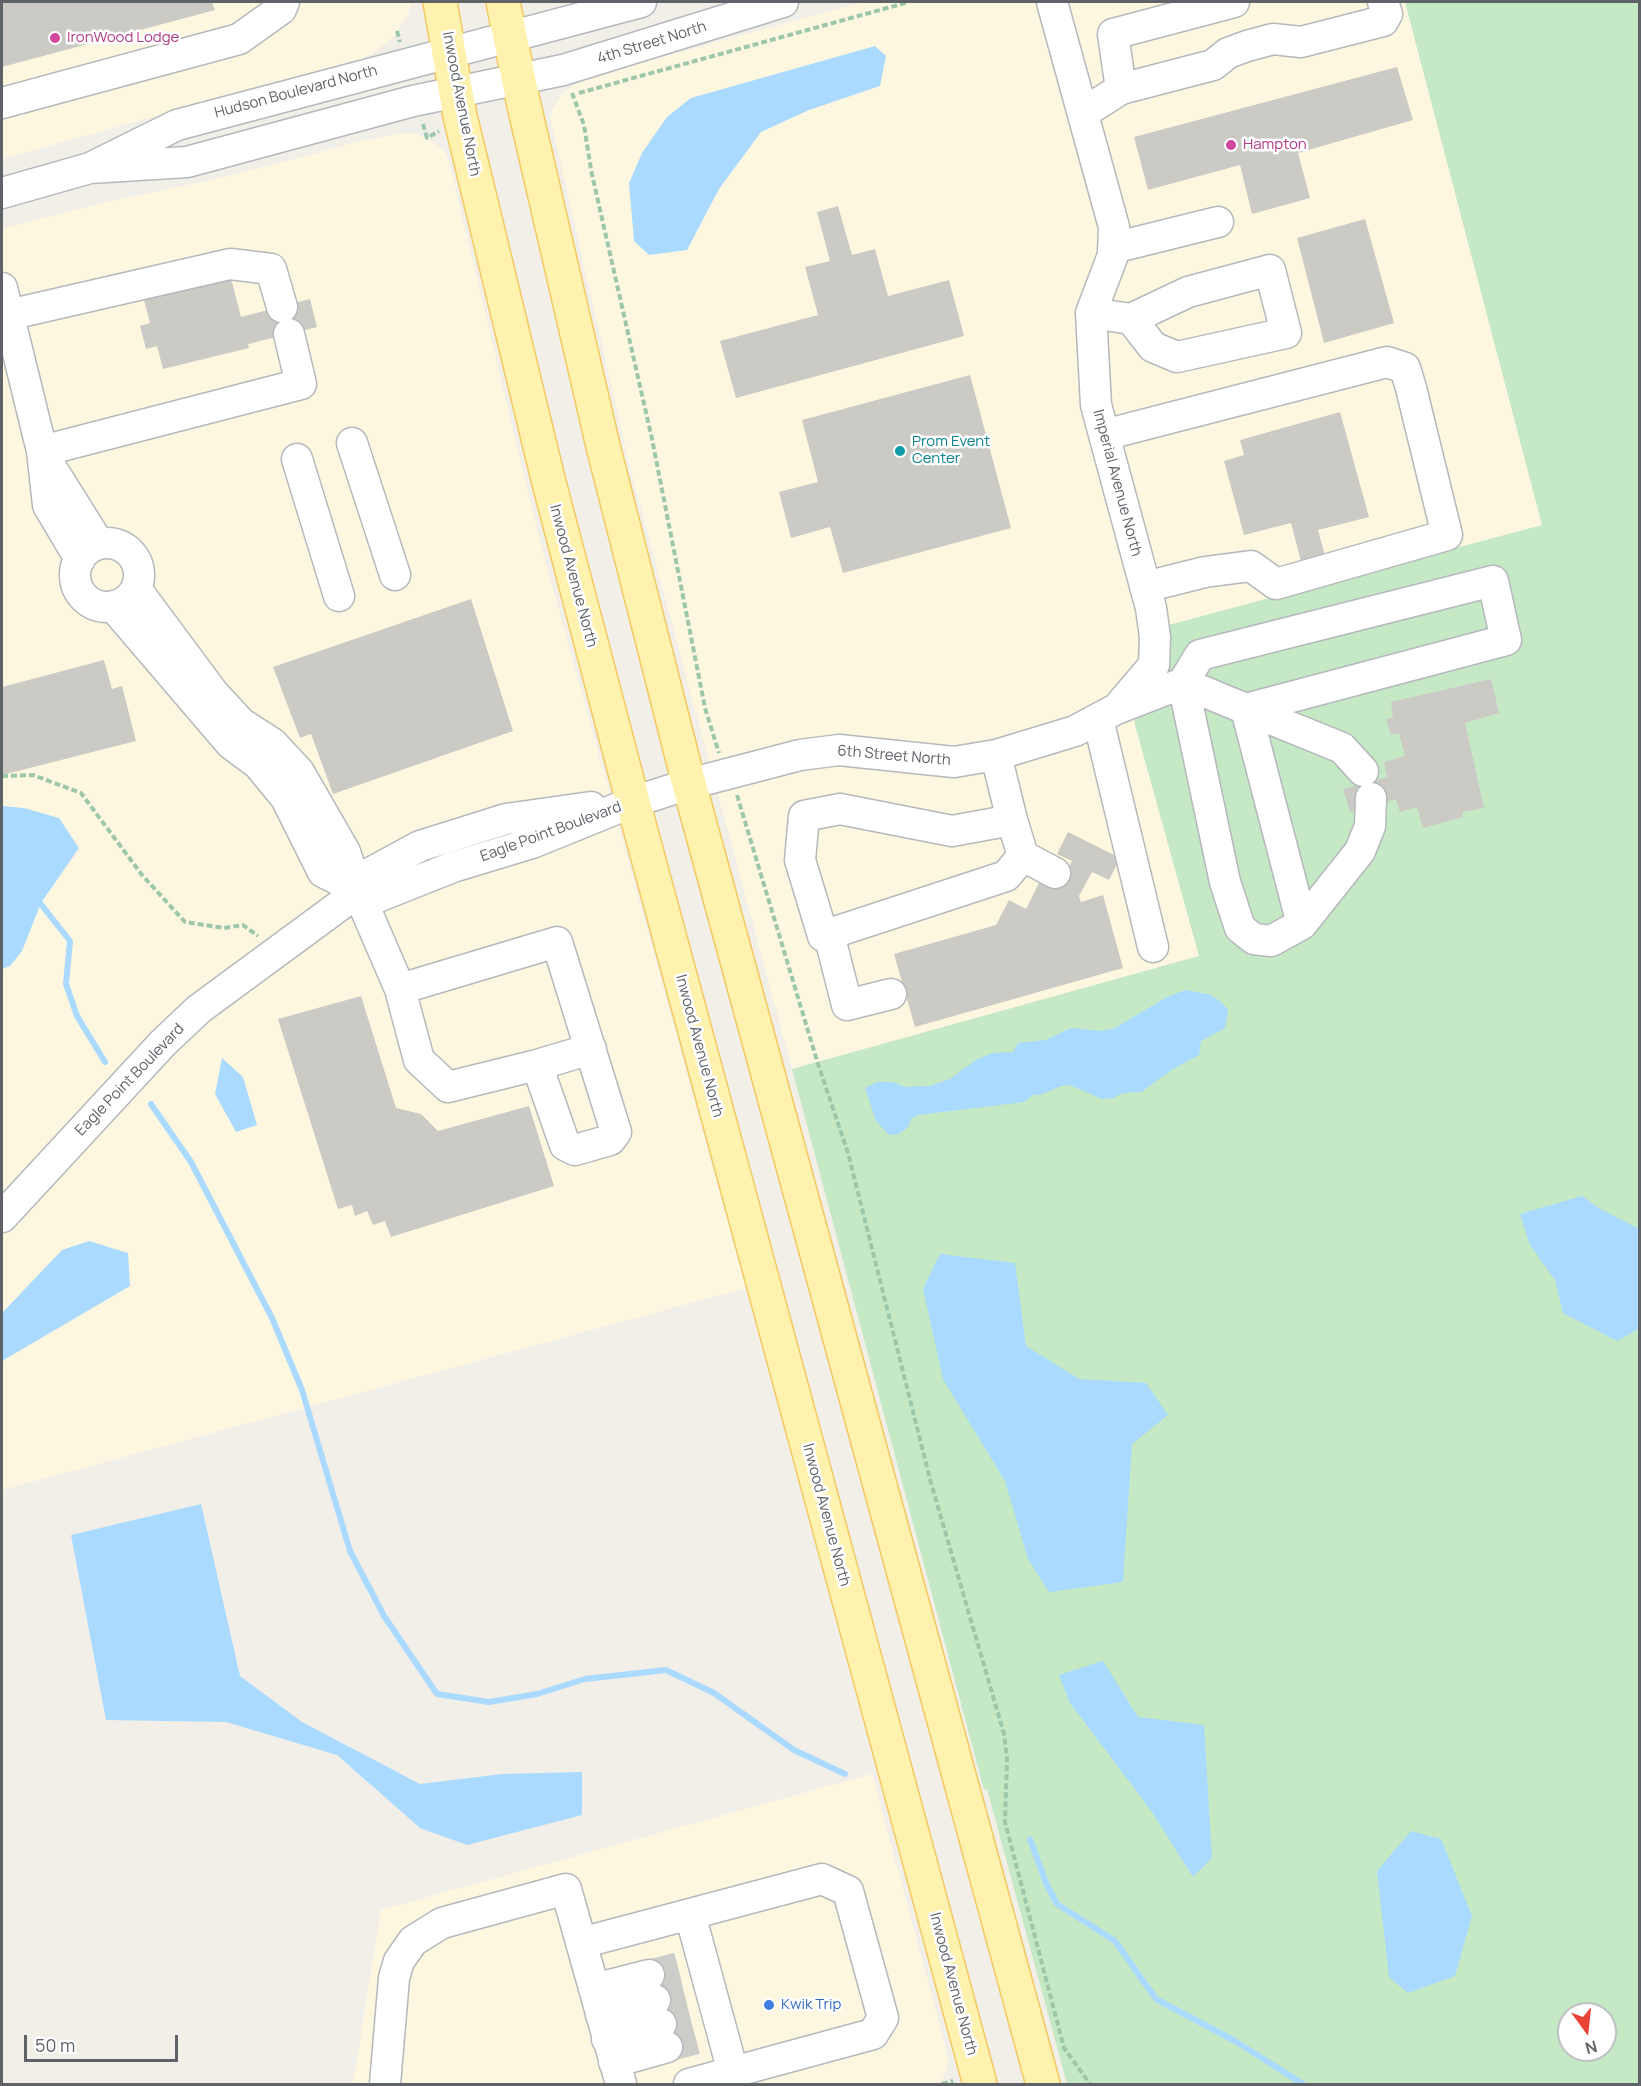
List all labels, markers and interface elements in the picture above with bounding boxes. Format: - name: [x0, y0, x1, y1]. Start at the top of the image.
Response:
- street label: 4th Street North: [595, 18, 709, 68]
- place label: IronWood Lodge: [67, 29, 179, 47]
- street label: Inwood Avenue North: [438, 30, 484, 178]
- marker: IronWood Lodge: [48, 31, 62, 45]
- street label: Hudson Boulevard North: [213, 62, 379, 122]
- place label: Hampton: [1243, 136, 1307, 154]
- marker: Hampton: [1224, 138, 1238, 152]
- street label: Imperial Avenue North: [1089, 408, 1145, 558]
- place label: Prom Event Center: [912, 433, 990, 468]
- marker: Prom Event Center: [893, 444, 907, 458]
- street label: Inwood Avenue North: [545, 503, 601, 649]
- street label: 6th Street North: [837, 742, 951, 770]
- street label: Eagle Point Boulevard: [478, 798, 624, 866]
- street label: Inwood Avenue North: [671, 973, 727, 1119]
- street label: Eagle Point Boulevard: [72, 1020, 188, 1140]
- street label: Inwood Avenue North: [798, 1442, 854, 1588]
- street label: Inwood Avenue North: [925, 1911, 981, 2057]
- place label: Kwik Trip: [781, 1996, 841, 2014]
- marker: Kwik Trip: [762, 1998, 776, 2012]
- north arrow: [1557, 2002, 1617, 2062]
- scale bar: [27, 2023, 182, 2061]
- text: 50 m: [35, 2033, 75, 2057]
- text: N: [1583, 2035, 1600, 2060]

